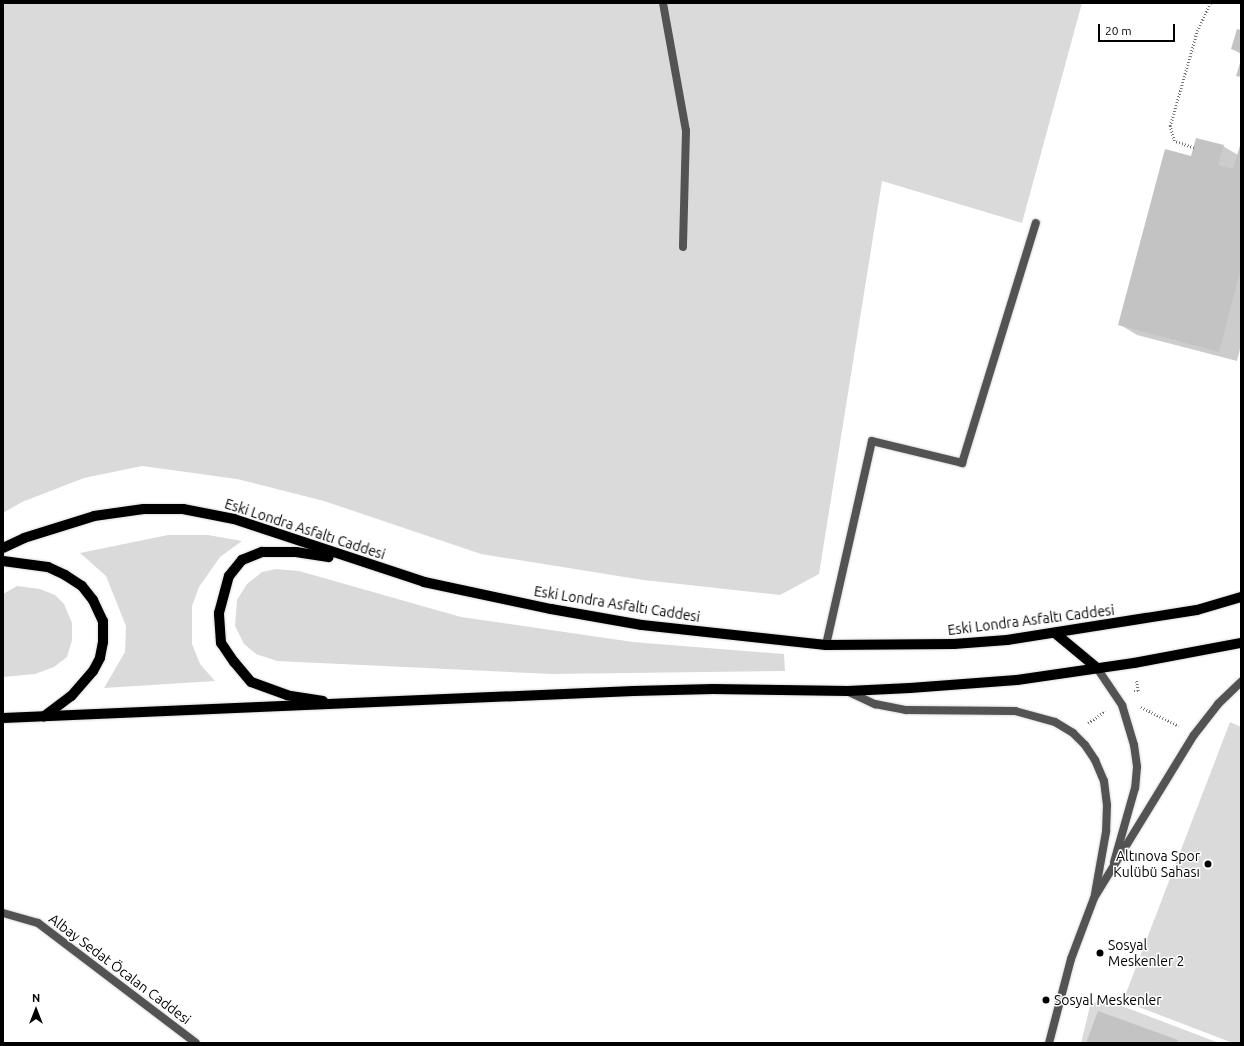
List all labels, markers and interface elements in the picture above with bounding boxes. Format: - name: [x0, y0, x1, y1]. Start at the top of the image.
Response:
- scale bar: [1100, 16, 1177, 42]
- text: 20 m: [1105, 24, 1132, 37]
- street label: Eski Londra Asfaltı Caddesi: [223, 495, 387, 563]
- street label: Eski Londra Asfaltı Caddesi: [533, 583, 701, 625]
- street label: Eski Londra Asfaltı Caddesi: [947, 601, 1115, 639]
- place label: Altınova Spor Kulübü Sahası: [1113, 848, 1200, 880]
- marker: Altınova Spor Kulübü Sahası: [1203, 859, 1213, 869]
- street label: Albay Sedat Öcalan Caddesi: [46, 910, 194, 1028]
- place label: Sosyal Meskenler 2: [1108, 937, 1184, 970]
- marker: Sosyal Meskenler 2: [1095, 948, 1105, 958]
- north arrow: [16, 990, 56, 1030]
- text: N: [32, 992, 40, 1004]
- place label: Sosyal Meskenler: [1054, 992, 1162, 1008]
- marker: Sosyal Meskenler: [1041, 995, 1051, 1005]

